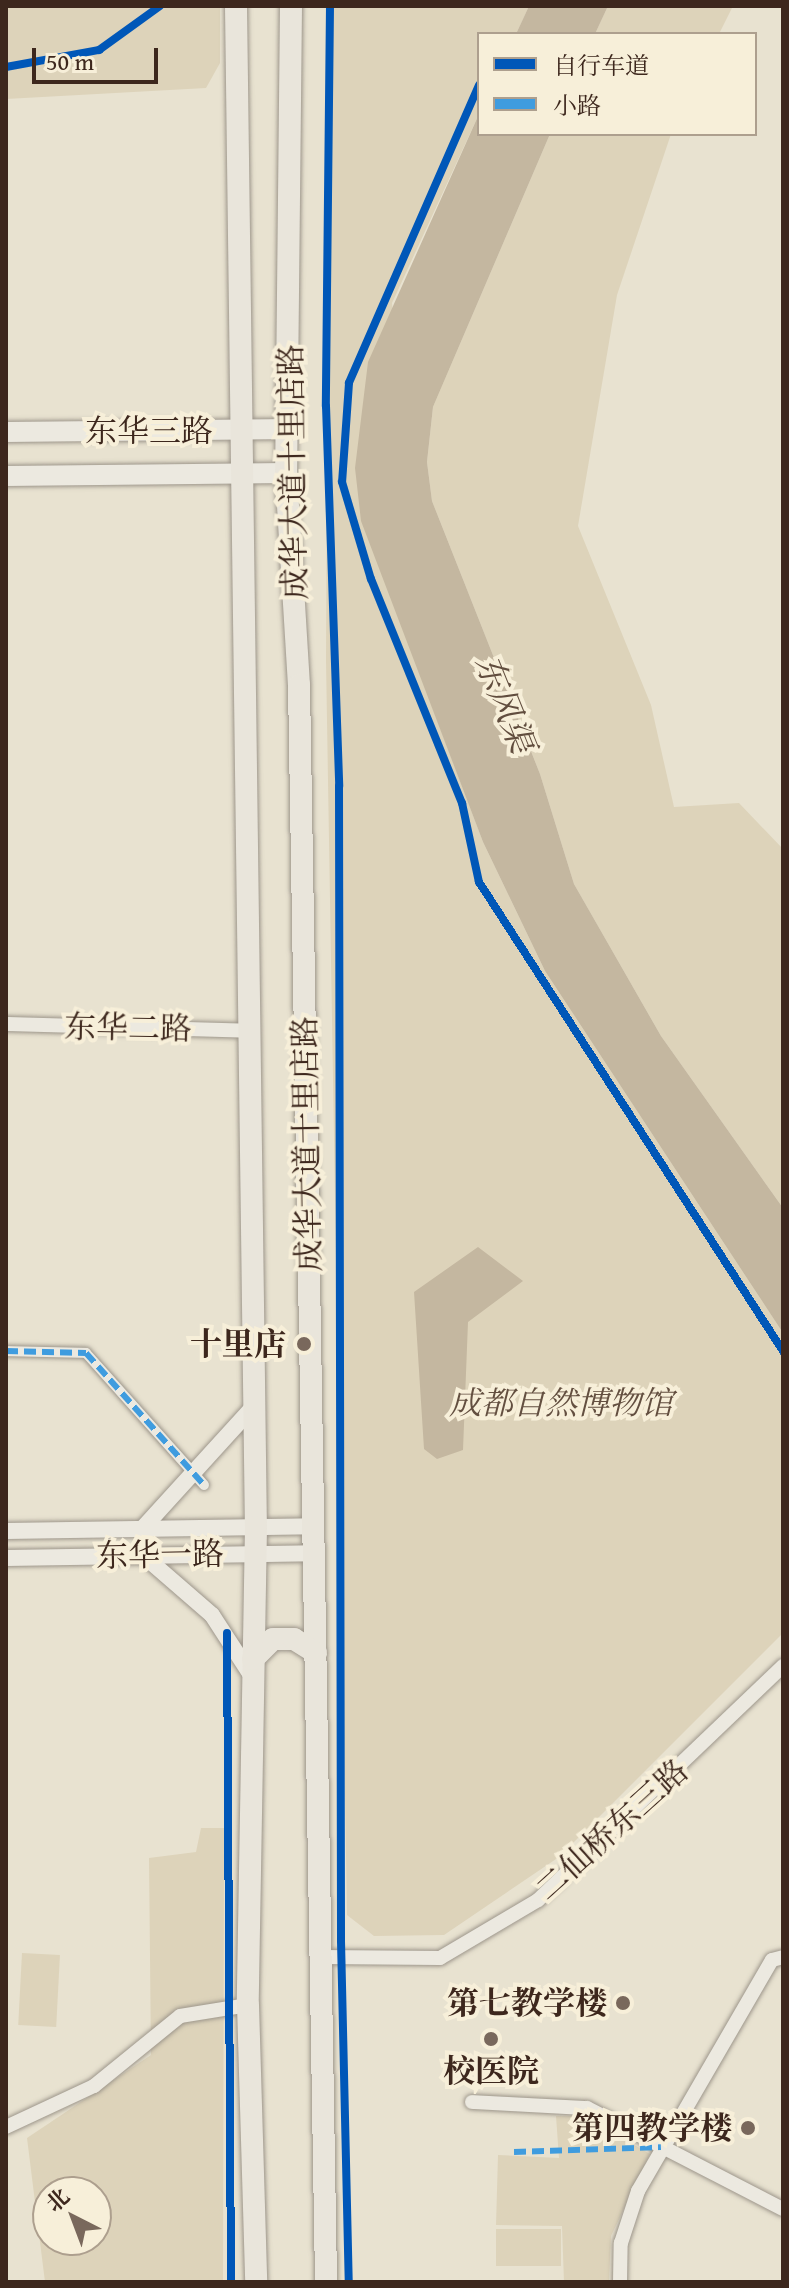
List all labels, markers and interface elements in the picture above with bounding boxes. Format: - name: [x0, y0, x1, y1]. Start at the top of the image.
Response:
- scale bar: [36, 32, 162, 82]
- legend: [477, 32, 757, 136]
- text: 50 m: [46, 44, 94, 79]
- text: 自行车道: [553, 48, 649, 83]
- text: 小路: [553, 88, 601, 123]
- street label: 成华大道十里店路: [272, 344, 314, 600]
- street label: 东华三路: [85, 412, 213, 450]
- water label: 东风渠: [468, 648, 544, 758]
- street label: 东华二路: [64, 1008, 192, 1048]
- street label: 成华大道十里店路: [286, 1016, 328, 1272]
- place label: 十里店: [190, 1325, 286, 1363]
- marker: 十里店: [293, 1333, 315, 1355]
- park label: 成都自然博物馆: [449, 1384, 673, 1422]
- street label: 东华一路: [96, 1535, 224, 1575]
- street label: 二仙桥东三路: [528, 1751, 696, 1909]
- place label: 第七教学楼: [447, 1984, 607, 2022]
- marker: 第七教学楼: [614, 1994, 632, 2012]
- marker: 校医院: [482, 2030, 500, 2048]
- place label: 校医院: [443, 2052, 539, 2090]
- place label: 第四教学楼: [572, 2109, 732, 2147]
- marker: 第四教学楼: [739, 2119, 757, 2137]
- north arrow: [32, 2176, 112, 2256]
- text: 北: [38, 2180, 76, 2219]

